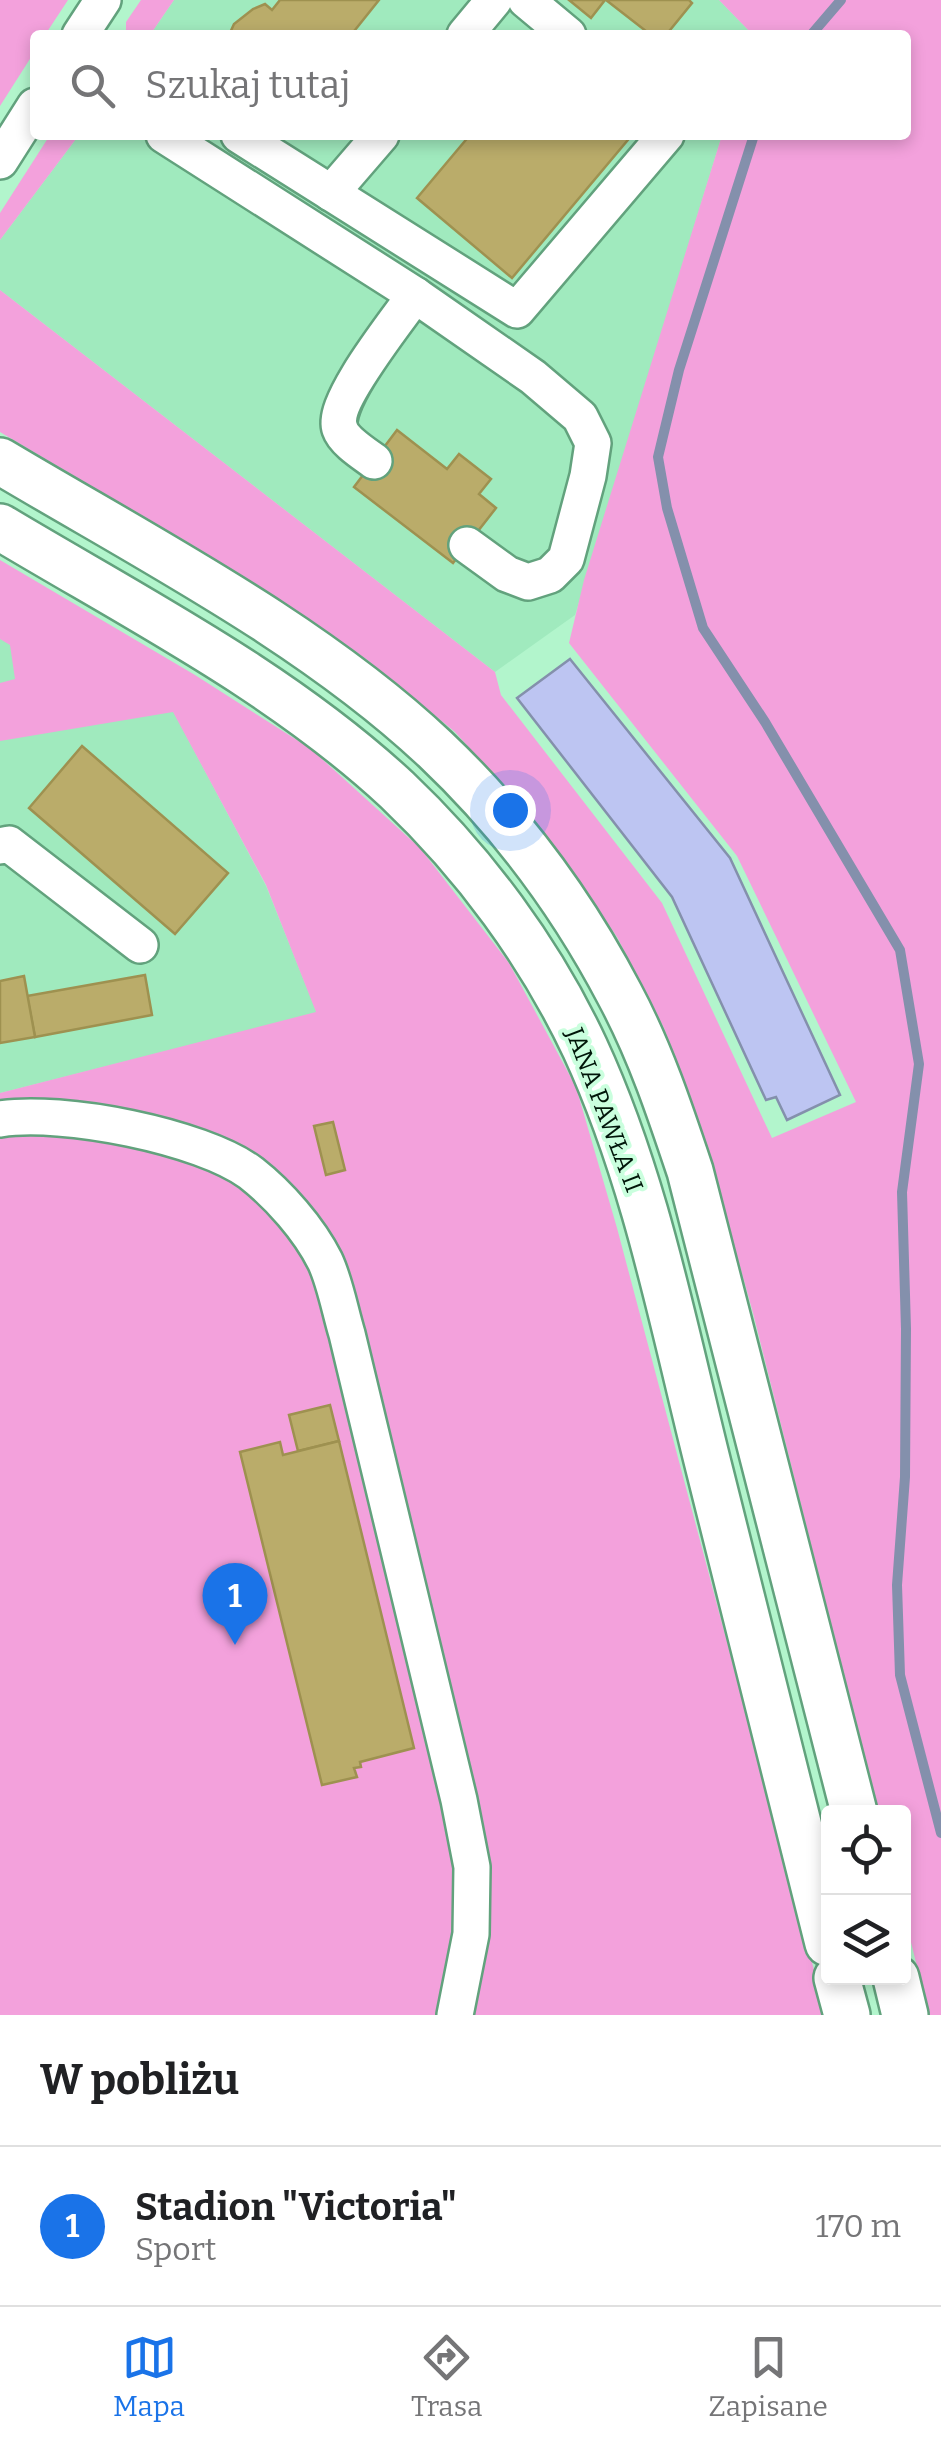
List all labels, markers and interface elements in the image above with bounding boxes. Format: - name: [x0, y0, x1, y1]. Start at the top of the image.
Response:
- search box: [30, 30, 911, 140]
- icon: search: [65, 58, 120, 113]
- text: Szukaj tutaj: [145, 62, 351, 108]
- your location: [485, 785, 536, 836]
- street label: JANA PAWŁA II: [559, 1023, 649, 1197]
- pin: 1: [202, 1562, 268, 1645]
- map controls: [821, 1805, 911, 1985]
- button: locate: [821, 1805, 911, 1895]
- button: layers: [821, 1895, 911, 1985]
- text: W pobliżu: [40, 2055, 239, 2105]
- text: Stadion "Victoria": [135, 2184, 457, 2230]
- text: 1: [66, 2207, 79, 2245]
- text: 170 m: [815, 2207, 901, 2245]
- text: Sport: [135, 2230, 216, 2268]
- tab: Mapa: [113, 2330, 185, 2423]
- tab: Trasa: [411, 2330, 482, 2423]
- tab: Zapisane: [709, 2330, 828, 2423]

